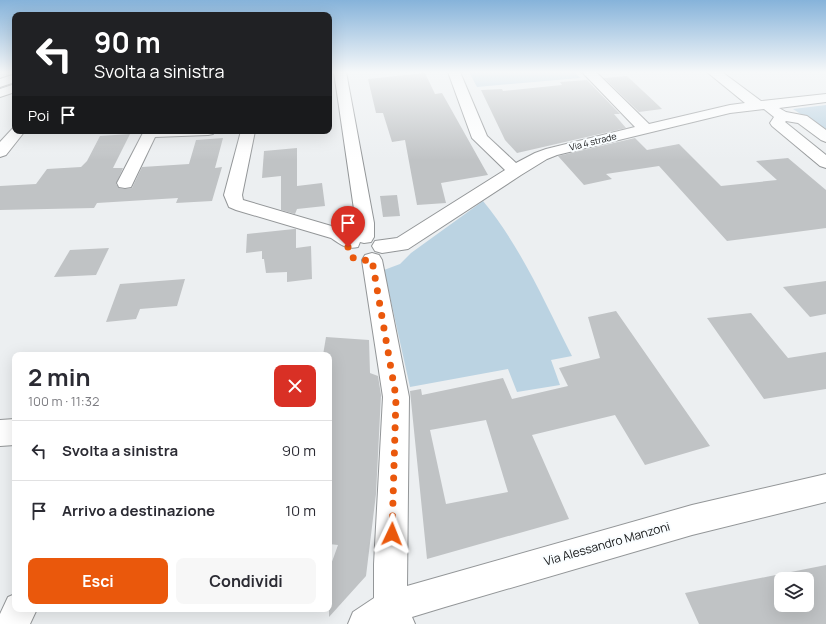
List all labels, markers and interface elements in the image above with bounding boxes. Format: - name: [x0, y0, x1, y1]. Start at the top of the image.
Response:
- text: 90 m: [94, 23, 161, 61]
- icon: left: [28, 28, 80, 80]
- text: Svolta a sinistra: [94, 59, 224, 83]
- icon: arrive: [57, 104, 79, 126]
- text: Poi: [28, 105, 49, 126]
- street label: Via 4 strade: [568, 129, 618, 154]
- pin: [331, 206, 365, 247]
- icon: arrive: [337, 212, 359, 234]
- text: 2 min: [28, 360, 90, 393]
- button: close: [274, 365, 316, 407]
- text: 100 m · 11:32: [28, 392, 99, 410]
- icon: left: [28, 440, 50, 462]
- text: Svolta a sinistra: [62, 440, 178, 461]
- text: 90 m: [282, 440, 316, 461]
- icon: arrive: [28, 500, 50, 522]
- text: Arrivo a destinazione: [62, 500, 215, 521]
- text: 10 m: [285, 500, 316, 521]
- position arrow: [371, 513, 413, 555]
- street label: Via Alessandro Manzoni: [542, 517, 672, 570]
- button: Esci: [28, 558, 168, 604]
- button: Condividi: [176, 558, 316, 604]
- map controls: [774, 572, 814, 612]
- button: layers: [774, 572, 814, 612]

